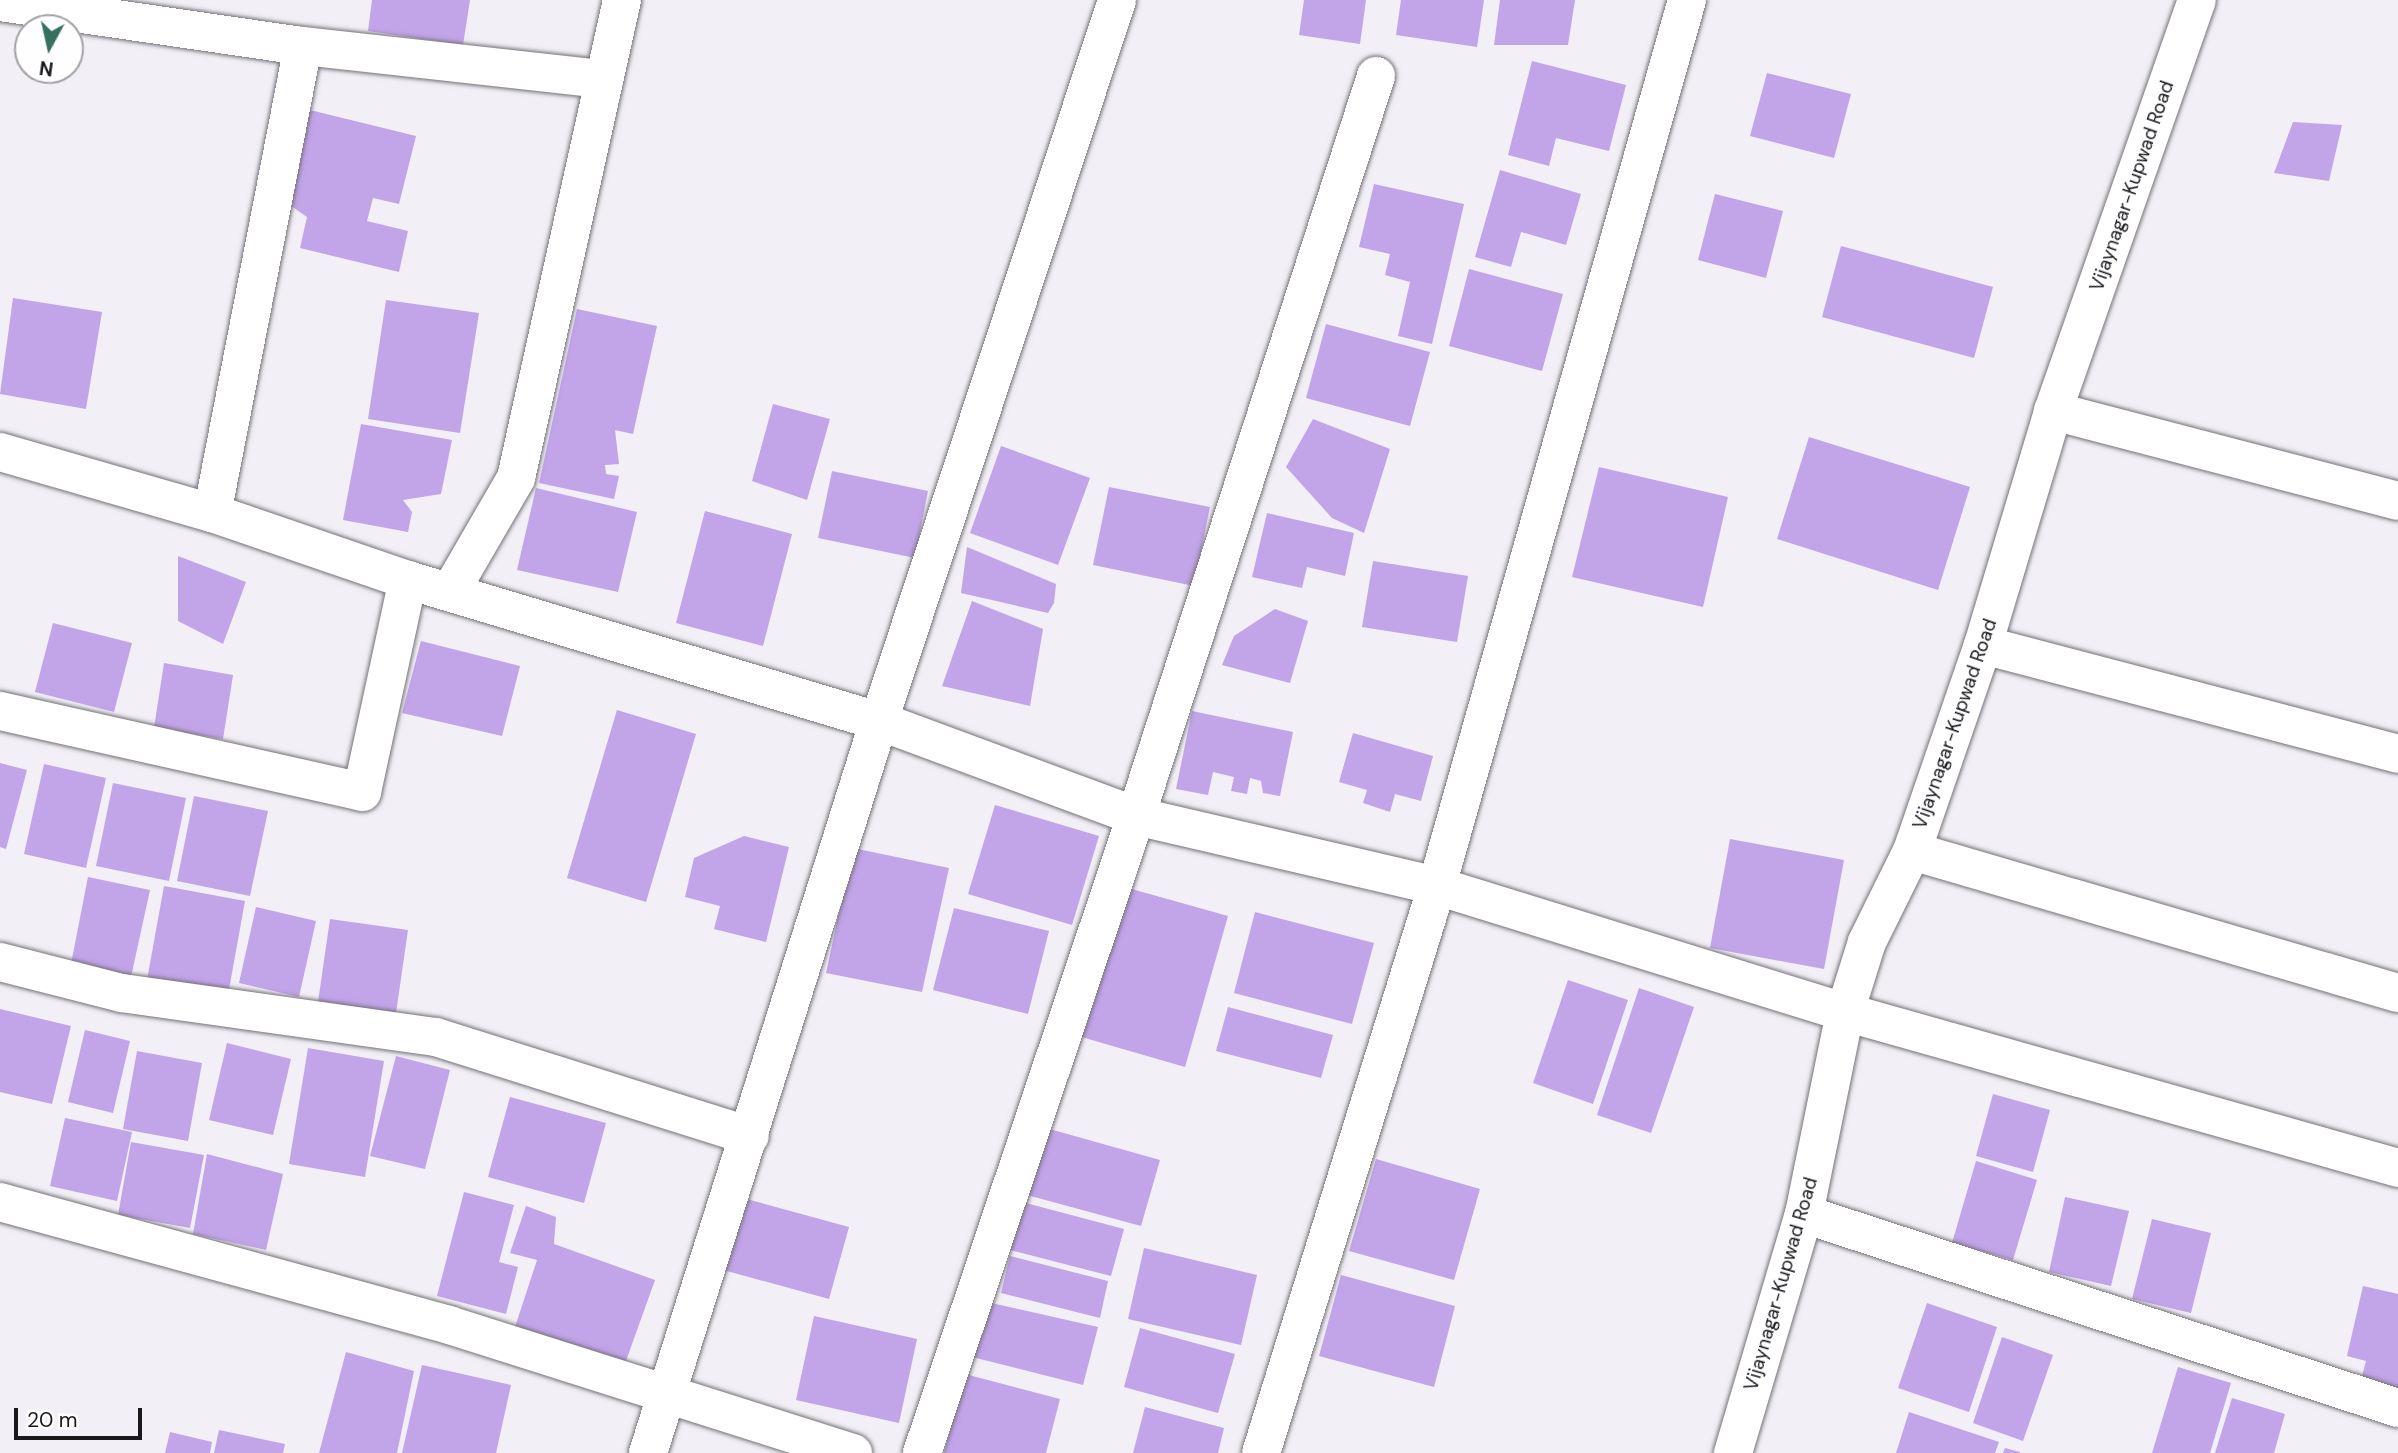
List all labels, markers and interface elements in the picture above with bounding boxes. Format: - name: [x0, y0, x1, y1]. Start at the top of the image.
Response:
- north arrow: [14, 14, 84, 84]
- text: N: [38, 55, 55, 82]
- street label: Vijaynagar-Kupwad Road: [2085, 78, 2179, 294]
- street label: Vijaynagar-Kupwad Road: [1908, 616, 2002, 832]
- street label: Vijaynagar-Kupwad Road: [1740, 1175, 1822, 1393]
- scale bar: [18, 1394, 145, 1438]
- text: 20 m: [27, 1406, 78, 1434]

